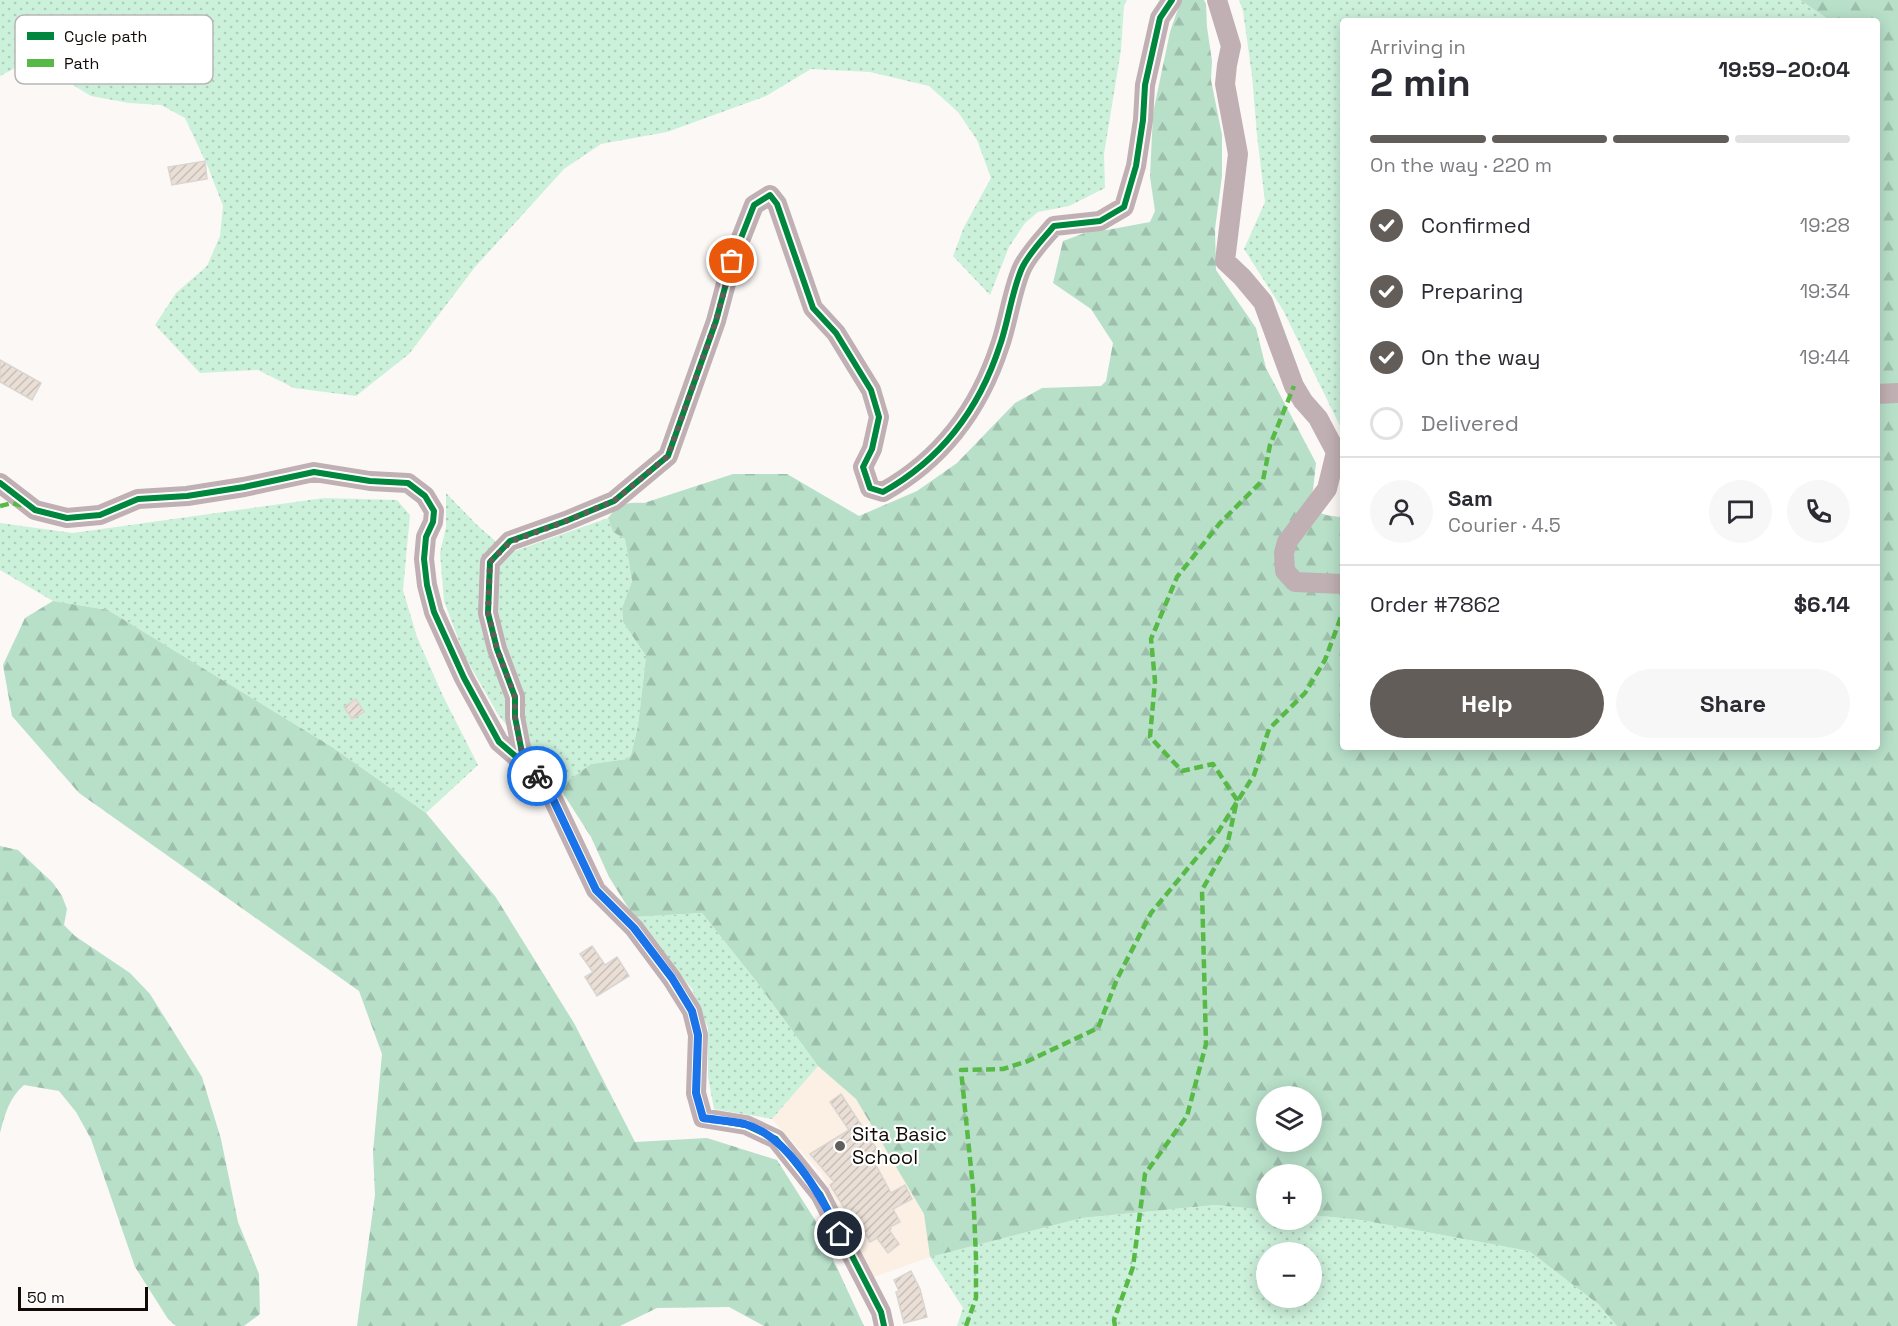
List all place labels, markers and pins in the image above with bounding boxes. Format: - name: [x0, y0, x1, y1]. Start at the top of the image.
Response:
- pin: [706, 235, 757, 286]
- place label: Sita Basic School: [852, 1121, 947, 1170]
- marker: Sita Basic School: [833, 1139, 847, 1153]
- pin: [814, 1208, 865, 1259]

